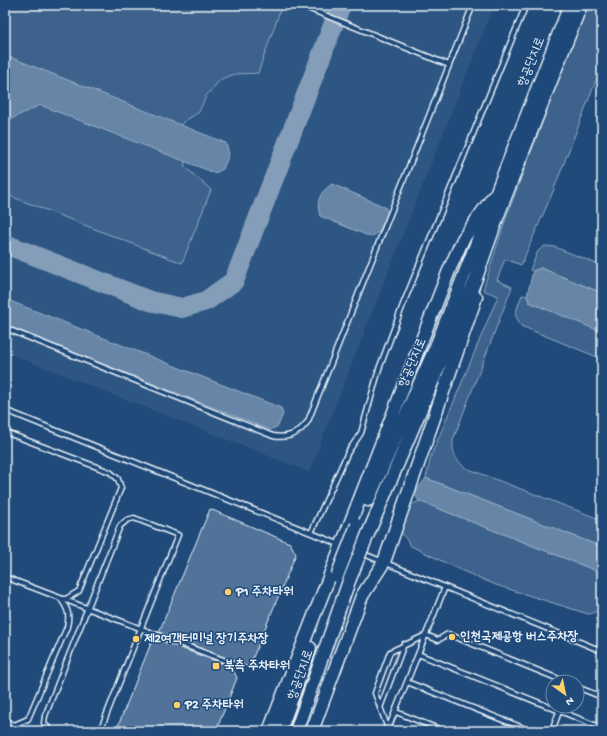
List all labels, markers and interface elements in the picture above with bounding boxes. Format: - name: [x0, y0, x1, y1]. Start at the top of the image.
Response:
- street label: 항공단지로: [515, 35, 549, 89]
- street label: 항공단지로: [396, 336, 430, 390]
- place label: P1 주차타워: [235, 585, 293, 600]
- marker: P1 주차타워: [223, 587, 233, 597]
- place label: 인천국제공항 버스주차장: [460, 630, 579, 645]
- place label: 제2여객터미널 장기주차장: [144, 632, 269, 647]
- marker: 인천국제공항 버스주차장: [447, 632, 457, 642]
- marker: 제2여객터미널 장기주차장: [131, 634, 141, 644]
- street label: 항공단지로: [285, 648, 317, 702]
- place label: 북측 주차타워: [224, 658, 290, 674]
- marker: 북측 주차타워: [211, 661, 221, 671]
- north arrow: [545, 674, 585, 714]
- text: N: [563, 694, 576, 708]
- place label: P2 주차타워: [184, 698, 243, 713]
- marker: P2 주차타워: [172, 700, 182, 710]

